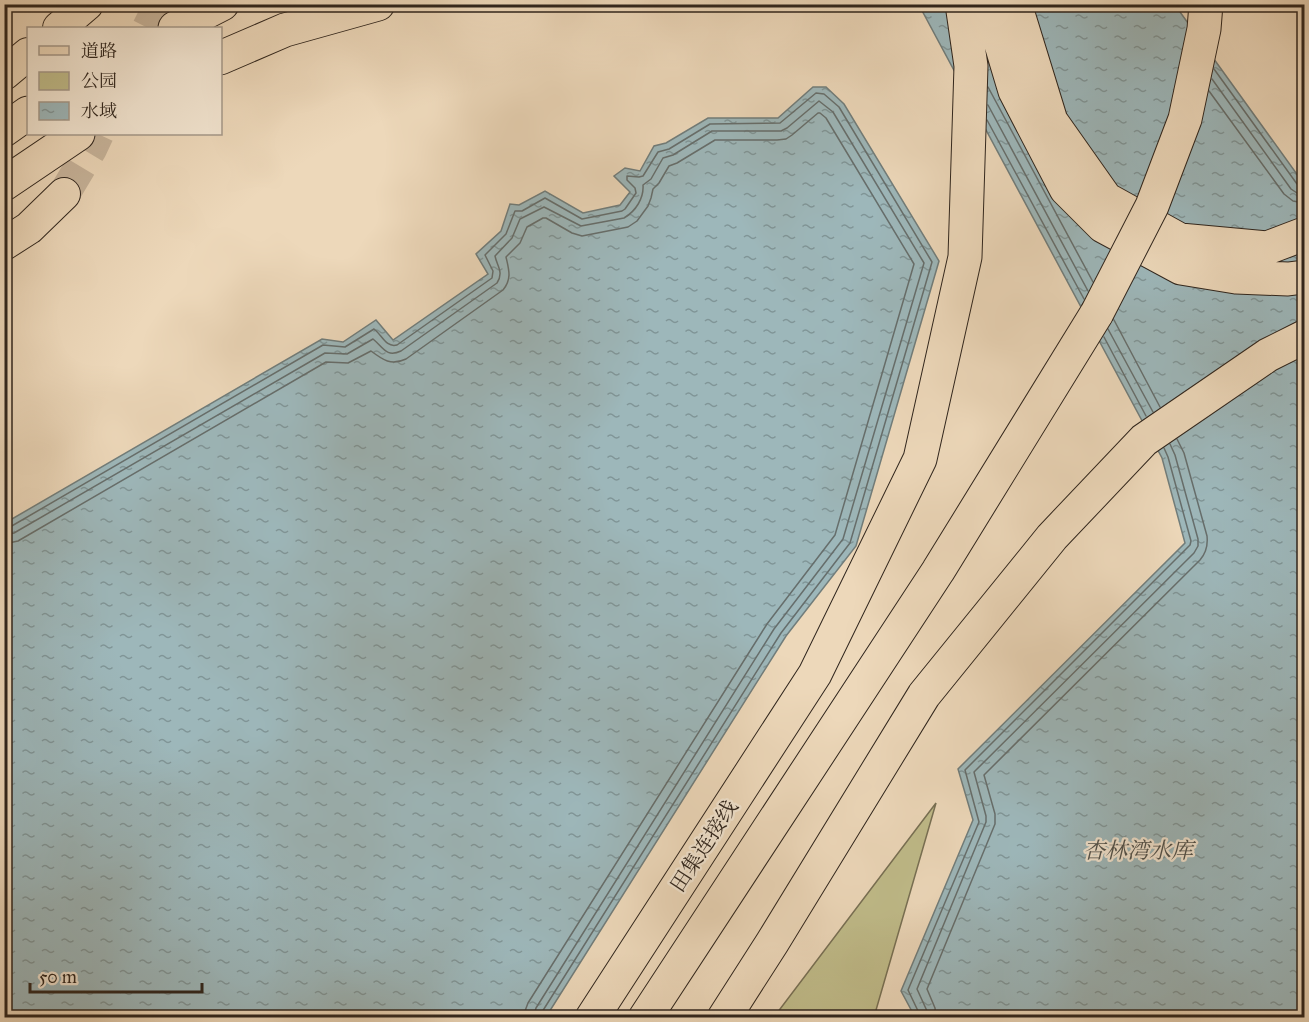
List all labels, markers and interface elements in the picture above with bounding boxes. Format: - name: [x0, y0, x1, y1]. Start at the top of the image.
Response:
- legend: [27, 27, 222, 135]
- text: 道路: [81, 40, 117, 62]
- text: 公园: [81, 70, 117, 92]
- text: 水域: [81, 100, 117, 122]
- street label: 田集连接线: [665, 795, 743, 897]
- water label: 杏林湾水库: [1083, 837, 1197, 864]
- scale bar: [30, 956, 202, 994]
- text: 50 m: [39, 966, 77, 988]

